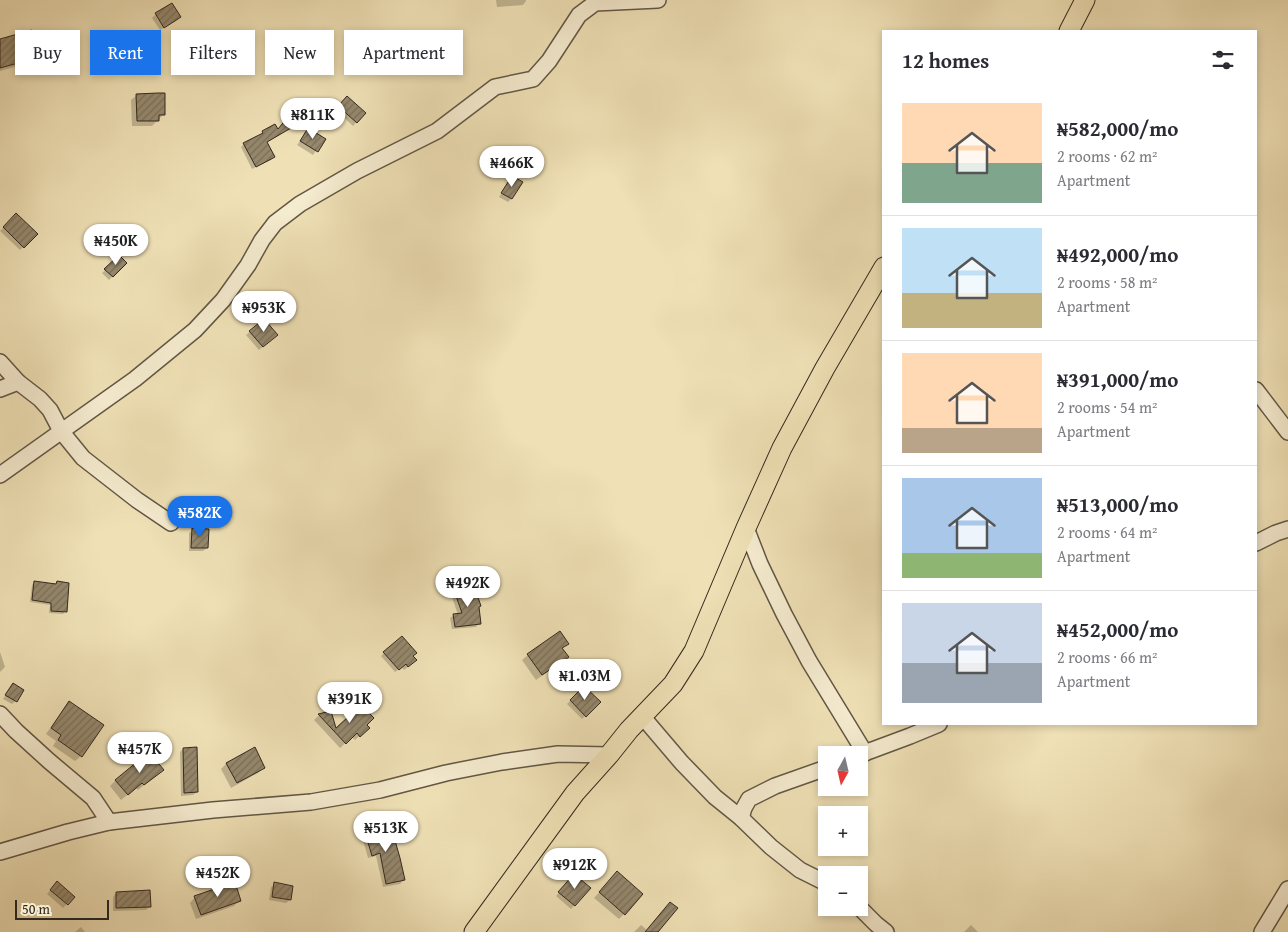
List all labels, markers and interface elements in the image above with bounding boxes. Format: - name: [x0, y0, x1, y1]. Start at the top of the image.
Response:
- chip: Buy: [15, 30, 80, 75]
- chip: Rent: [90, 30, 161, 75]
- chip: Filters: [171, 30, 255, 75]
- chip: New: [265, 30, 334, 75]
- chip: Apartment: [344, 30, 463, 75]
- text: 12 homes: [902, 45, 989, 76]
- icon: filters: [1209, 46, 1237, 74]
- pin: ₦811K: [278, 98, 348, 140]
- text: ₦811K: [291, 102, 335, 126]
- text: ₦582,000/mo: [1057, 113, 1178, 144]
- icon: home: [942, 123, 1002, 183]
- text: 2 rooms · 62 m²: [1057, 144, 1157, 168]
- pin: ₦466K: [477, 146, 547, 188]
- text: ₦466K: [490, 150, 534, 174]
- text: Apartment: [1057, 168, 1130, 192]
- pin: ₦450K: [81, 224, 151, 266]
- text: ₦450K: [94, 228, 138, 252]
- text: ₦492,000/mo: [1057, 239, 1178, 270]
- icon: home: [942, 248, 1002, 308]
- text: 2 rooms · 58 m²: [1057, 270, 1157, 294]
- pin: ₦953K: [229, 290, 299, 333]
- text: Apartment: [1057, 294, 1130, 318]
- text: ₦953K: [242, 295, 286, 319]
- text: ₦391,000/mo: [1057, 364, 1178, 395]
- icon: home: [942, 373, 1002, 433]
- text: 2 rooms · 54 m²: [1057, 395, 1157, 419]
- text: Apartment: [1057, 419, 1130, 443]
- text: ₦513,000/mo: [1057, 489, 1178, 520]
- pin: ₦582K: [165, 496, 235, 538]
- icon: home: [942, 498, 1002, 558]
- text: ₦582K: [178, 500, 222, 524]
- text: 2 rooms · 64 m²: [1057, 520, 1157, 544]
- text: Apartment: [1057, 544, 1130, 568]
- pin: ₦492K: [433, 566, 503, 608]
- text: ₦492K: [446, 570, 490, 594]
- text: ₦452,000/mo: [1057, 614, 1178, 645]
- icon: home: [942, 623, 1002, 683]
- text: 2 rooms · 66 m²: [1057, 645, 1157, 669]
- pin: ₦1.03M: [544, 658, 626, 701]
- text: ₦1.03M: [559, 663, 611, 687]
- text: Apartment: [1057, 669, 1130, 693]
- pin: ₦391K: [315, 682, 385, 724]
- text: ₦391K: [328, 686, 372, 710]
- pin: ₦457K: [105, 732, 175, 774]
- text: ₦457K: [118, 736, 162, 760]
- north arrow: [818, 746, 868, 796]
- map controls: [818, 746, 868, 916]
- button: +: [818, 806, 868, 856]
- pin: ₦513K: [351, 810, 421, 853]
- text: ₦513K: [364, 815, 408, 839]
- pin: ₦912K: [540, 848, 610, 890]
- text: ₦912K: [553, 852, 597, 876]
- pin: ₦452K: [183, 856, 253, 898]
- text: ₦452K: [196, 860, 240, 884]
- button: −: [818, 866, 868, 916]
- scale bar: [15, 897, 109, 920]
- text: 50 m: [22, 899, 50, 919]

